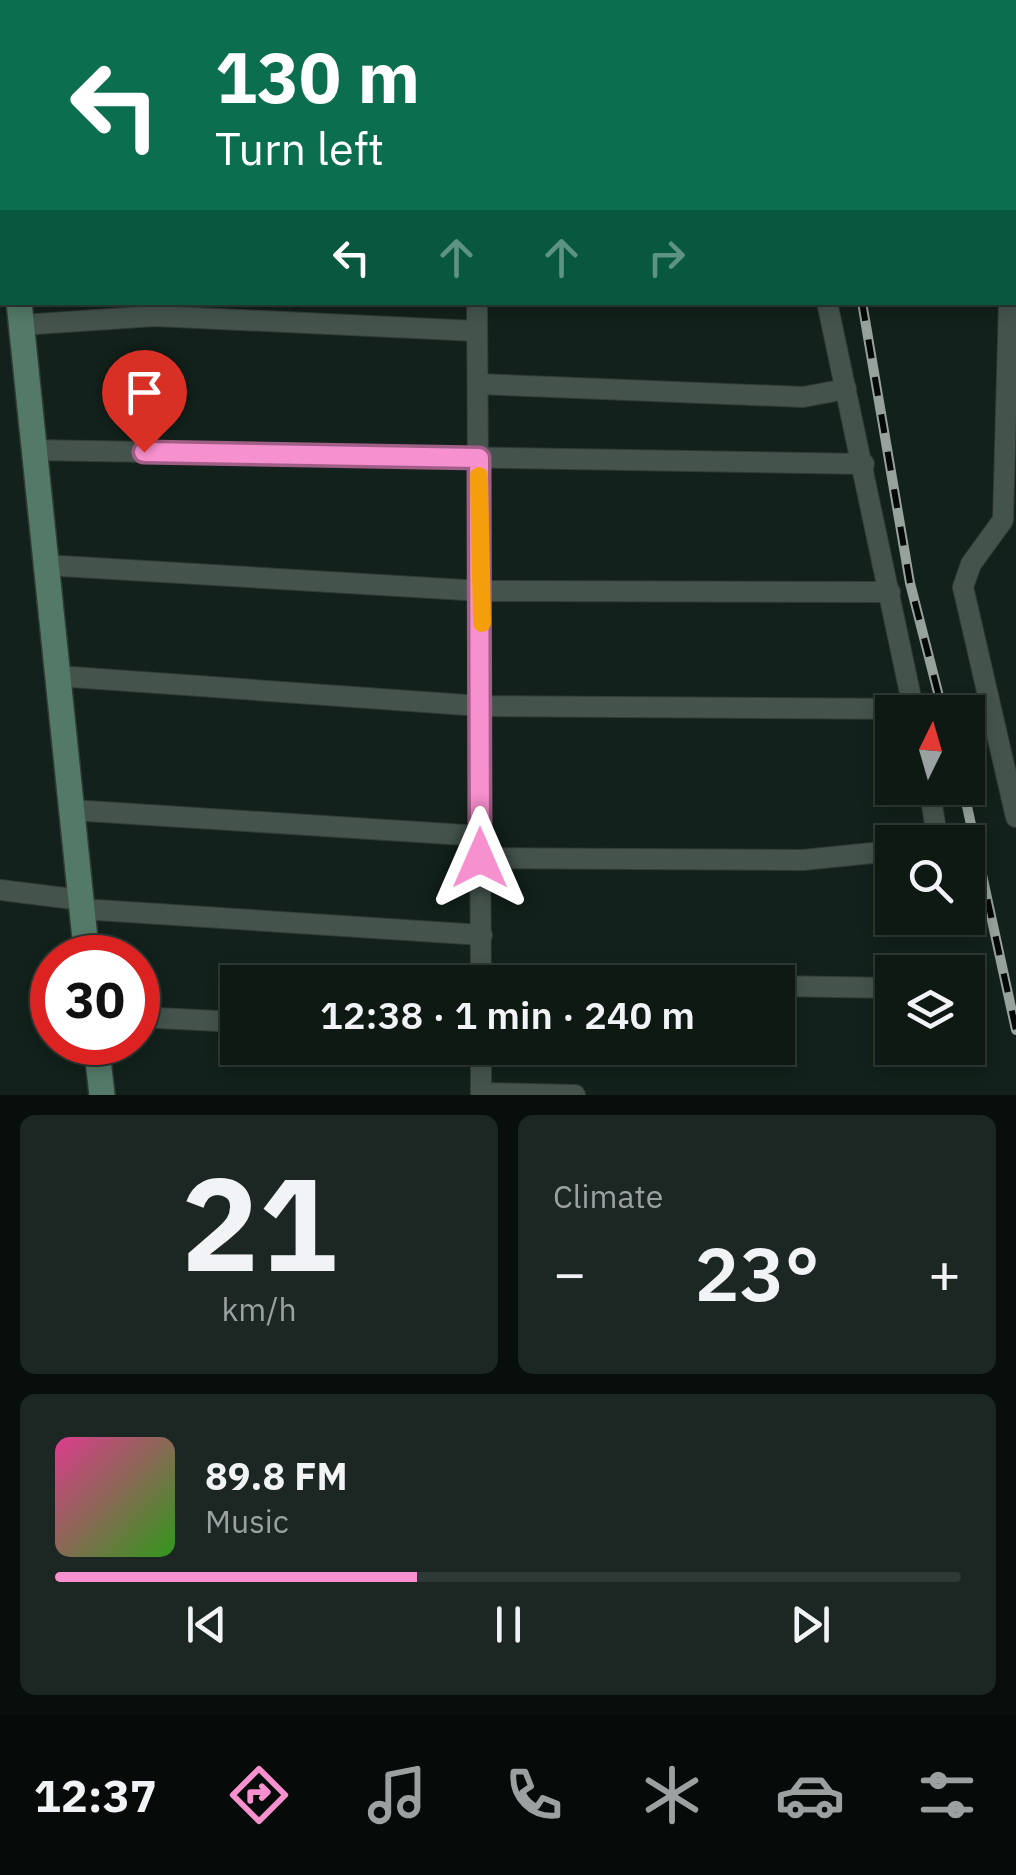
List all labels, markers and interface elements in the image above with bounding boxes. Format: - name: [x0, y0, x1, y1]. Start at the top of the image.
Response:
- text: 130 m: [215, 31, 420, 122]
- icon: left: [50, 40, 180, 170]
- text: Turn left: [215, 119, 384, 177]
- icon: left: [324, 230, 379, 285]
- icon: ahead: [429, 230, 484, 285]
- icon: ahead: [534, 230, 589, 285]
- icon: right: [639, 230, 694, 285]
- pin: [102, 350, 187, 453]
- icon: arrive: [117, 365, 172, 420]
- north arrow: [875, 695, 985, 805]
- map controls: [875, 695, 985, 1065]
- position arrow: [428, 806, 532, 910]
- button: search: [875, 825, 985, 935]
- speed limit sign: 30: [30, 935, 160, 1065]
- button: layers: [875, 955, 985, 1065]
- text: 12:38 · 1 min · 240 m: [320, 990, 695, 1039]
- text: 21: [181, 1138, 337, 1307]
- text: Climate: [553, 1175, 663, 1217]
- text: 23°: [694, 1224, 820, 1322]
- text: −: [553, 1237, 586, 1308]
- text: +: [928, 1237, 961, 1308]
- text: km/h: [221, 1288, 297, 1330]
- text: 89.8 FM: [205, 1451, 348, 1500]
- text: Music: [205, 1500, 289, 1542]
- icon: previous: [179, 1597, 234, 1652]
- icon: pause: [481, 1597, 536, 1652]
- icon: next: [783, 1597, 838, 1652]
- icon: directions: [224, 1760, 294, 1830]
- icon: music: [362, 1760, 432, 1830]
- icon: phone: [499, 1760, 569, 1830]
- icon: climate: [637, 1760, 707, 1830]
- icon: car: [775, 1760, 845, 1830]
- icon: filters: [912, 1760, 982, 1830]
- text: 12:37: [34, 1766, 157, 1824]

